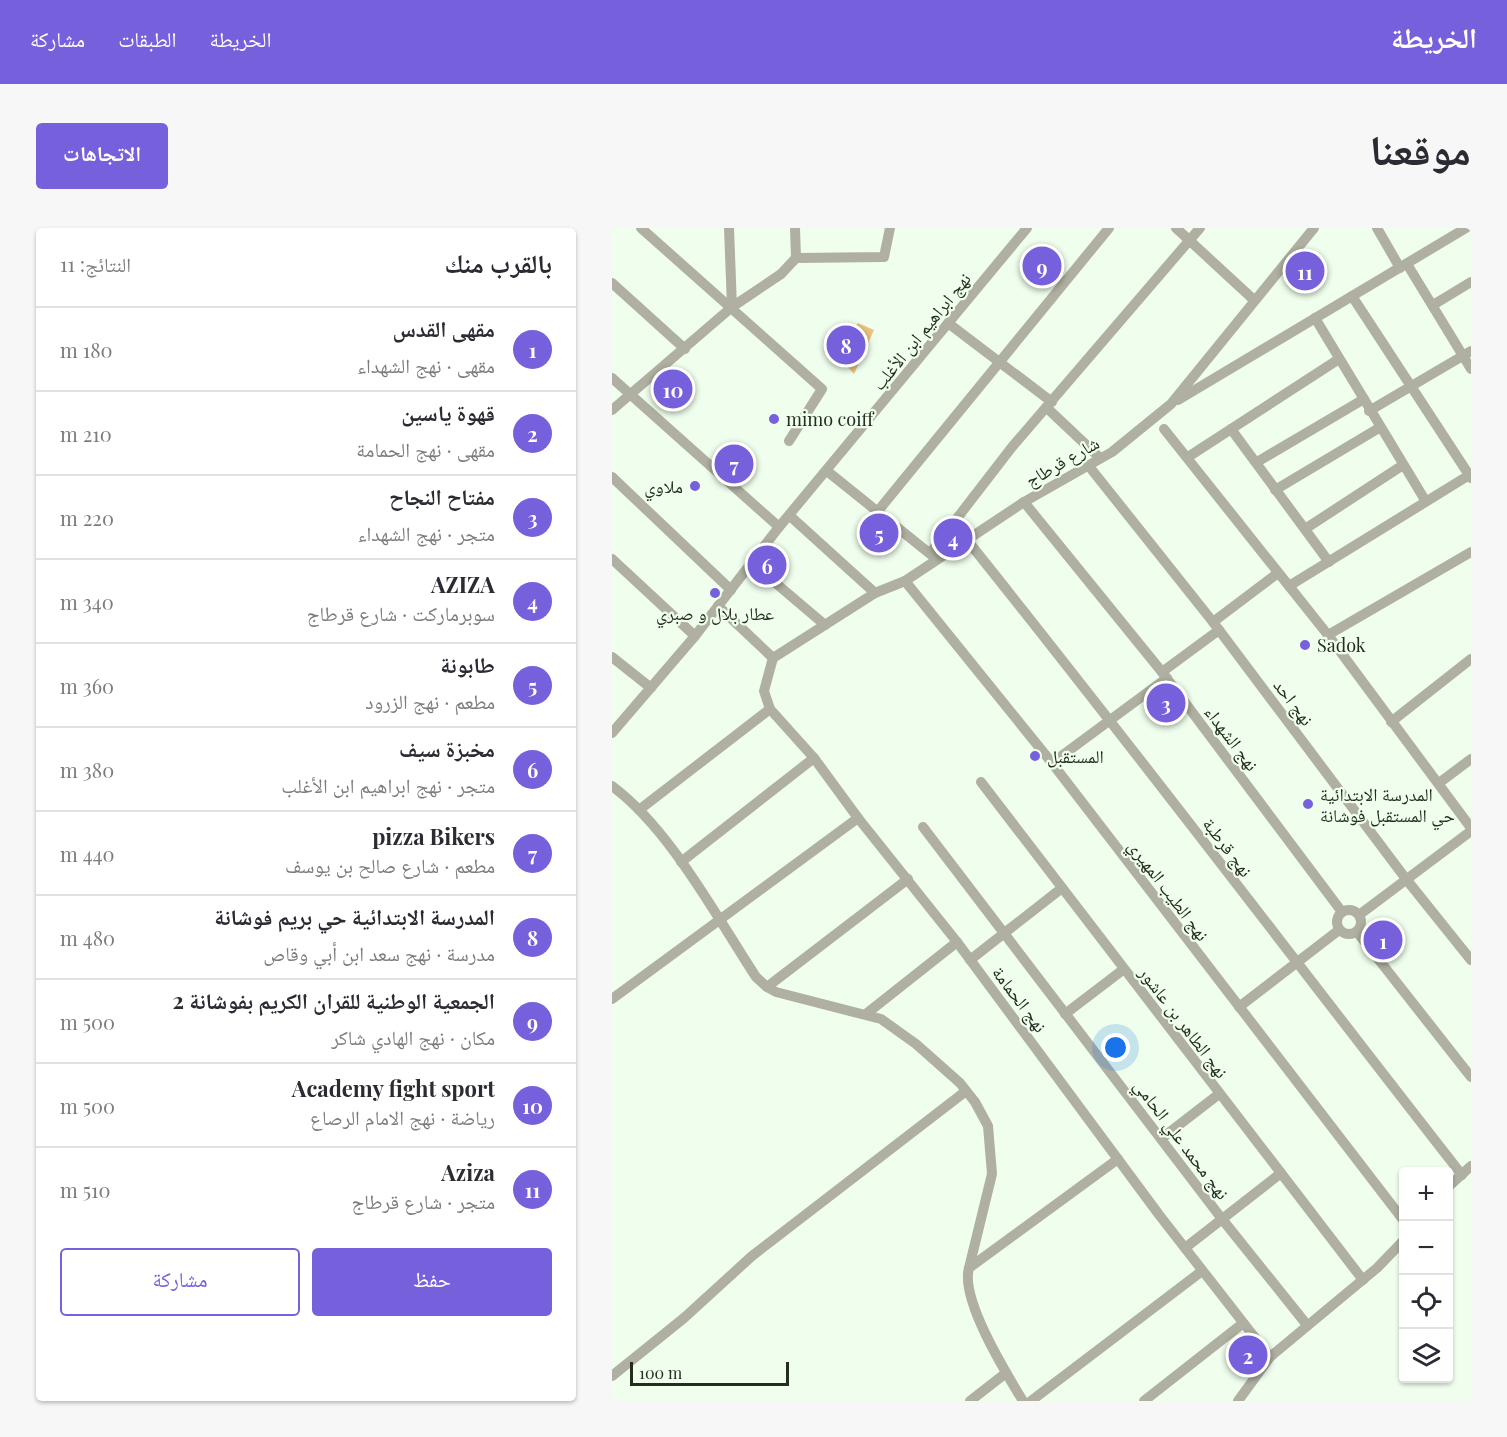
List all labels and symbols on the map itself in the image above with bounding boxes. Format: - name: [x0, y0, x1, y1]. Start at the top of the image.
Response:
- pin: 9: [1022, 243, 1062, 288]
- pin: 11: [1286, 248, 1324, 294]
- street label: نهج ابراهيم ابن الأغلب: [866, 267, 977, 395]
- pin: 8: [826, 322, 866, 368]
- pin: 10: [654, 366, 692, 412]
- place label: mimo coiff: [786, 407, 874, 431]
- marker: mimo coiff: [767, 412, 781, 426]
- street label: شارع قرطاج: [1021, 430, 1104, 493]
- pin: 7: [714, 442, 754, 486]
- place label: ملاوي: [644, 474, 683, 502]
- marker: ملاوي: [688, 479, 702, 493]
- pin: 5: [860, 510, 898, 556]
- pin: 4: [934, 516, 972, 560]
- pin: 6: [748, 542, 786, 588]
- marker: عطار بلال و صبري: [708, 586, 722, 600]
- place label: عطار بلال و صبري: [656, 601, 774, 629]
- place label: Sadok: [1317, 633, 1366, 657]
- marker: Sadok: [1298, 638, 1312, 652]
- street label: نهج احد: [1268, 674, 1319, 731]
- pin: 3: [1146, 680, 1186, 726]
- street label: نهج الشهداء: [1199, 700, 1264, 776]
- place label: المستقبل: [1047, 744, 1104, 768]
- marker: المستقبل: [1028, 749, 1042, 763]
- place label: المدرسة الابتدائية حي المستقبل فوشانة: [1320, 782, 1455, 831]
- marker: المدرسة الابتدائية حي المستقبل فوشانة: [1301, 797, 1315, 811]
- street label: نهج قرطبة: [1197, 812, 1258, 882]
- street label: نهج الطيب المهيري: [1120, 835, 1215, 948]
- pin: 1: [1364, 918, 1402, 962]
- street label: نهج الطاهر بن عاشور: [1133, 960, 1234, 1083]
- street label: نهج الحمامة: [987, 961, 1053, 1037]
- your location: [1101, 1033, 1130, 1062]
- street label: نهج محمد علي الحامي: [1126, 1074, 1235, 1206]
- pin: 2: [1228, 1332, 1268, 1378]
- scale bar: [630, 1359, 789, 1386]

